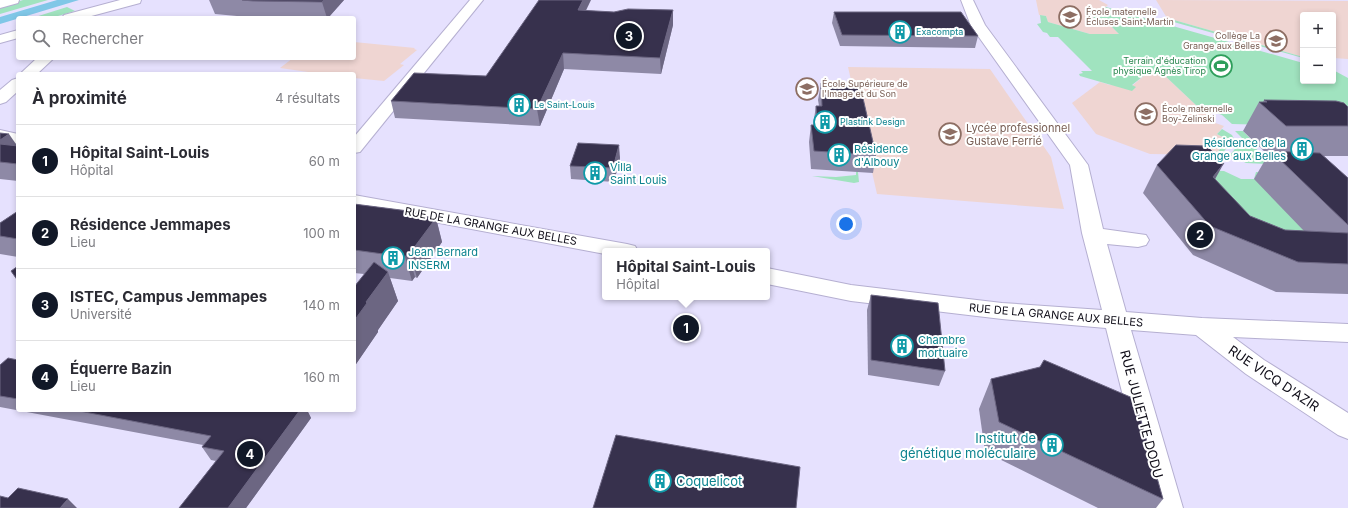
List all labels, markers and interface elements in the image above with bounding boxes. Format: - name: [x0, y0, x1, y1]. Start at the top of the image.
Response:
- school or university icon: École maternelle Écluses Saint-Martin: [1057, 4, 1083, 30]
- place label: École maternelle Écluses Saint-Martin: [1086, 6, 1174, 27]
- map controls: [1300, 12, 1336, 84]
- button: +: [1300, 12, 1336, 48]
- search box: [16, 16, 356, 60]
- building icon: Exacompta: [887, 19, 913, 45]
- pin: 3: [616, 21, 642, 51]
- place label: Exacompta: [916, 26, 963, 37]
- icon: search: [30, 27, 52, 49]
- school or university icon: Collège La Grange aux Belles: [1263, 28, 1289, 54]
- text: Rechercher: [62, 29, 144, 48]
- place label: Collège La Grange aux Belles: [1183, 30, 1260, 51]
- button: −: [1300, 48, 1336, 84]
- sports icon: Terrain d'éducation physique Agnès Tirop: [1208, 53, 1234, 79]
- place label: Terrain d'éducation physique Agnès Tirop: [1113, 55, 1206, 76]
- school or university icon: École Supérieure de l'Image et du Son: [794, 76, 820, 102]
- place label: École Supérieure de l'Image et du Son: [822, 78, 908, 99]
- text: À proximité: [32, 88, 127, 108]
- text: 4 résultats: [275, 90, 340, 106]
- building icon: Le Saint-Louis: [506, 92, 532, 118]
- place label: Le Saint-Louis: [534, 99, 595, 110]
- school or university icon: École maternelle Boy-Zelinski: [1133, 101, 1159, 127]
- place label: École maternelle Boy-Zelinski: [1162, 103, 1233, 124]
- building icon: Plastink Design: [812, 109, 838, 135]
- place label: Plastink Design: [840, 116, 905, 127]
- school or university icon: Lycée professionnel Gustave Ferrié: [937, 121, 963, 147]
- place label: Lycée professionnel Gustave Ferrié: [966, 121, 1070, 148]
- place label: Résidence de la Grange aux Belles: [1192, 136, 1286, 163]
- building icon: Résidence de la Grange aux Belles: [1289, 136, 1315, 162]
- building icon: Résidence d'Albouy: [826, 142, 852, 168]
- place label: Résidence d'Albouy: [854, 142, 908, 169]
- text: Hôpital Saint-Louis: [70, 143, 210, 162]
- text: 1: [42, 153, 48, 169]
- text: 60 m: [309, 153, 340, 169]
- building icon: Villa Saint Louis: [582, 160, 608, 186]
- place label: Villa Saint Louis: [610, 160, 667, 187]
- text: Hôpital: [70, 162, 113, 178]
- street label: RUE DE LA GRANGE AUX BELLES: [404, 204, 578, 248]
- your location: [836, 214, 856, 234]
- text: Résidence Jemmapes: [70, 215, 231, 234]
- pin: 2: [1187, 220, 1213, 250]
- text: 2: [41, 225, 49, 241]
- text: 100 m: [303, 225, 340, 241]
- text: Lieu: [70, 234, 96, 250]
- building icon: Jean Bernard INSERM: [380, 245, 406, 271]
- place label: Jean Bernard INSERM: [408, 245, 478, 272]
- popup: [602, 248, 770, 300]
- text: Hôpital Saint-Louis: [616, 257, 756, 276]
- text: Hôpital: [616, 276, 660, 292]
- text: ISTEC, Campus Jemmapes: [70, 287, 267, 306]
- text: 3: [41, 297, 49, 313]
- text: 140 m: [303, 297, 340, 313]
- street label: RUE DE LA GRANGE AUX BELLES: [968, 300, 1144, 330]
- text: Université: [70, 306, 132, 322]
- pin: 1: [673, 313, 699, 343]
- building icon: Chambre mortuaire: [889, 333, 915, 359]
- place label: Chambre mortuaire: [918, 333, 968, 360]
- street label: RUE VICQ D'AZIR: [1225, 342, 1323, 414]
- street label: RUE JULIETTE DODU: [1117, 348, 1167, 480]
- text: Équerre Bazin: [70, 359, 172, 378]
- text: 4: [41, 369, 49, 385]
- text: 160 m: [303, 369, 340, 385]
- text: Lieu: [70, 378, 96, 394]
- place label: Institut de génétique moléculaire: [900, 430, 1036, 461]
- building icon: Institut de génétique moléculaire: [1039, 432, 1065, 458]
- pin: 4: [237, 439, 263, 469]
- building icon: Coquelicot: [647, 468, 673, 494]
- place label: Coquelicot: [676, 473, 742, 489]

